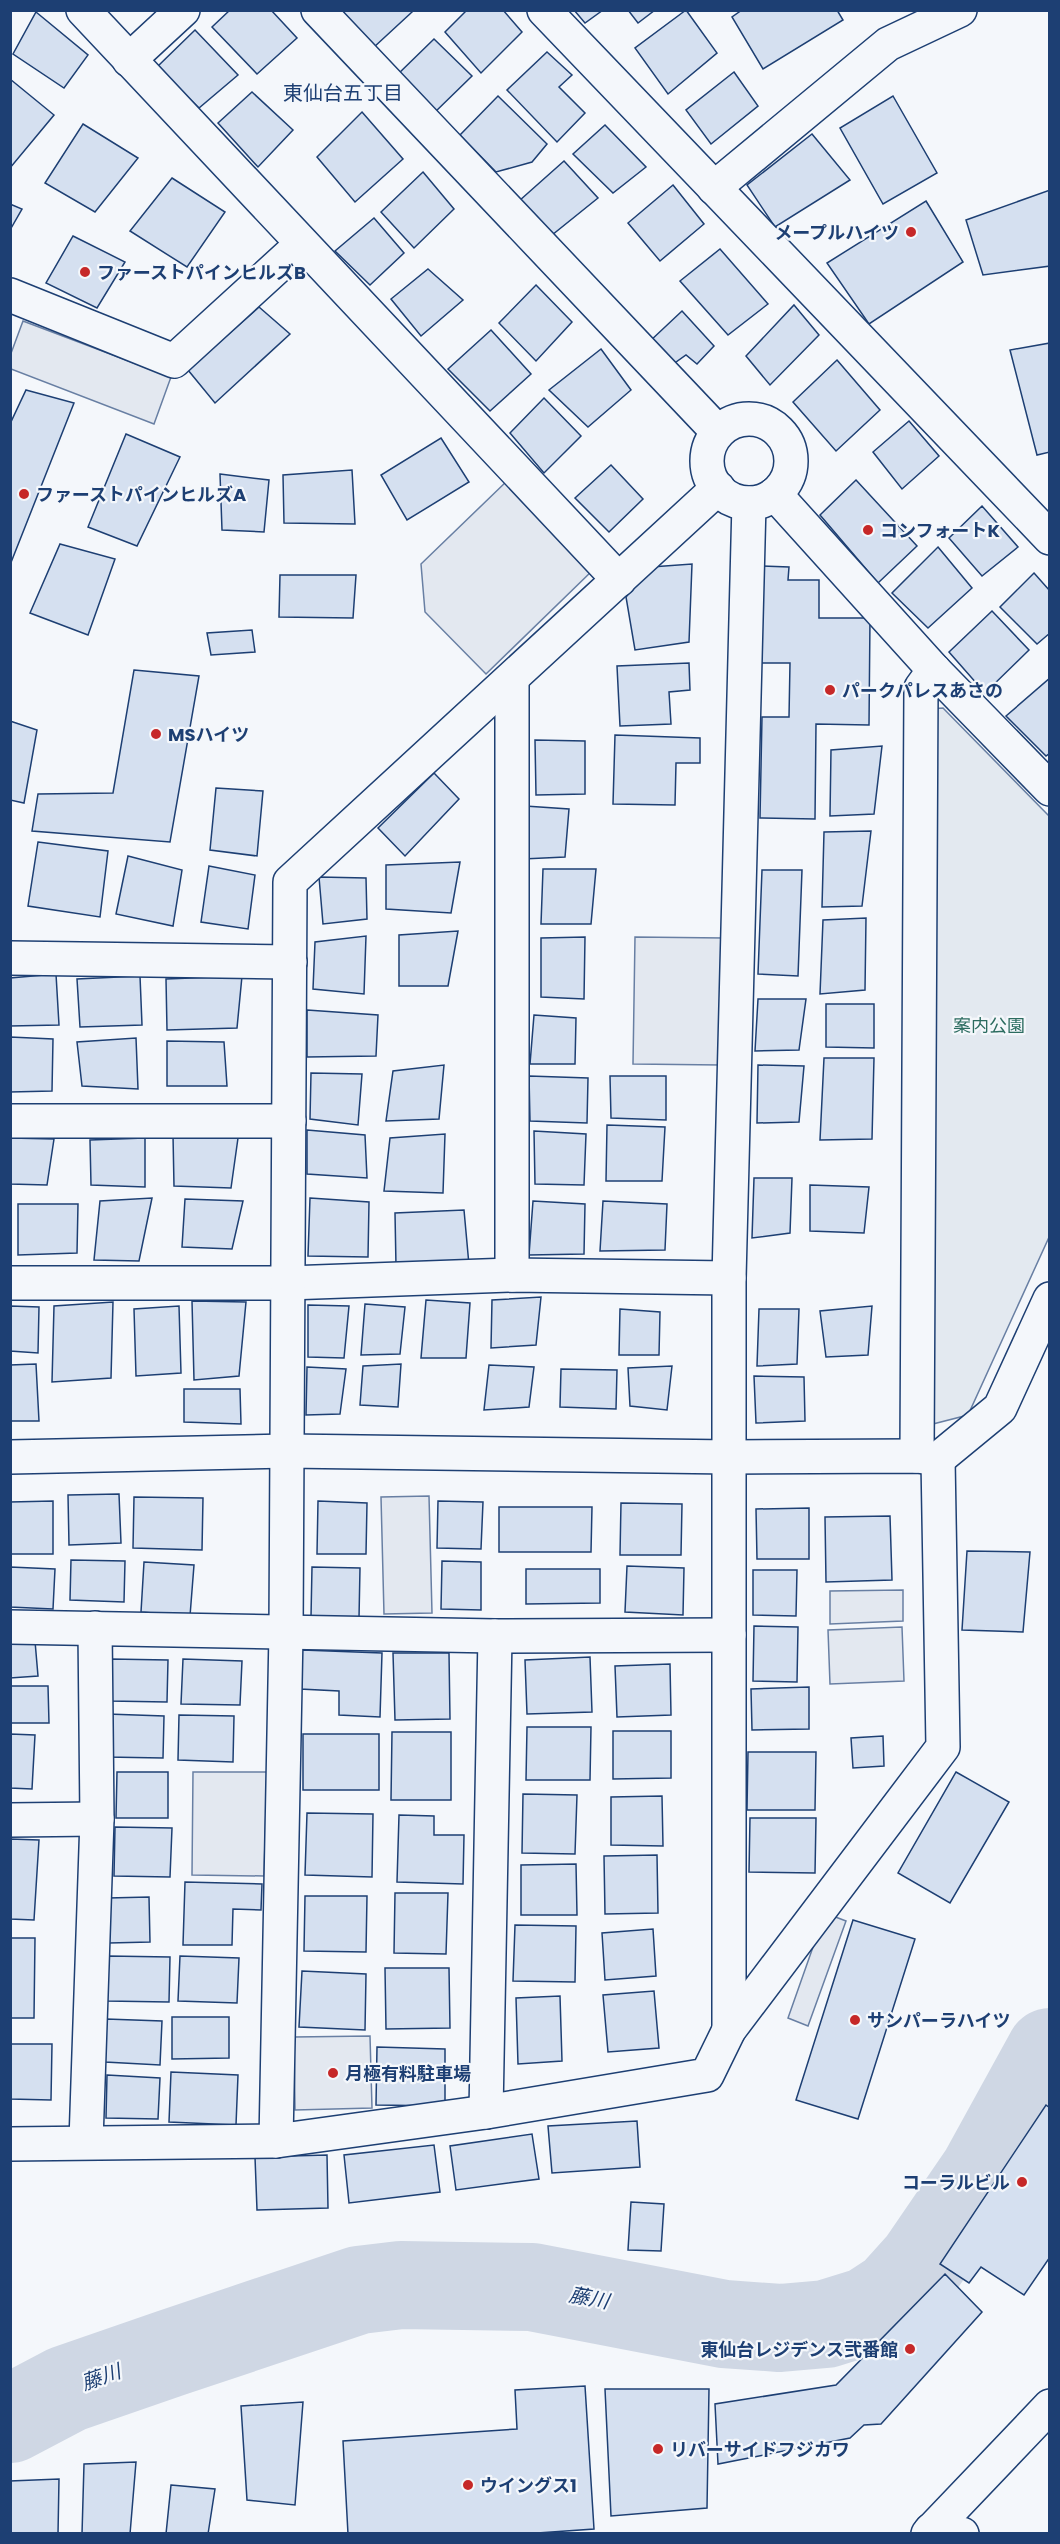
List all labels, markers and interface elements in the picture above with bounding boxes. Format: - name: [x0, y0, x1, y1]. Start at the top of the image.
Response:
- district label: 東仙台五丁目: [283, 79, 403, 107]
- place label: メープルハイツ: [774, 220, 899, 245]
- marker: メープルハイツ: [904, 225, 918, 239]
- place label: ファーストパインヒルズB: [97, 260, 306, 285]
- marker: ファーストパインヒルズB: [78, 265, 92, 279]
- place label: ファーストパインヒルズA: [36, 482, 246, 507]
- marker: ファーストパインヒルズA: [17, 487, 31, 501]
- place label: コンフォートK: [880, 518, 1000, 543]
- marker: コンフォートK: [861, 523, 875, 537]
- place label: パークパレスあさの: [842, 678, 1003, 703]
- marker: パークパレスあさの: [823, 683, 837, 697]
- place label: MSハイツ: [168, 722, 249, 747]
- marker: MSハイツ: [149, 727, 163, 741]
- park label: 案内公園: [953, 1013, 1025, 1038]
- place label: サンパーラハイツ: [867, 2008, 1010, 2033]
- marker: サンパーラハイツ: [848, 2013, 862, 2027]
- place label: 月極有料駐車場: [345, 2061, 471, 2086]
- marker: 月極有料駐車場: [326, 2066, 340, 2080]
- place label: コーラルビル: [902, 2170, 1010, 2195]
- marker: コーラルビル: [1015, 2175, 1029, 2189]
- water label: 藤川: [567, 2280, 613, 2316]
- place label: 東仙台レジデンス弐番館: [700, 2337, 898, 2362]
- marker: 東仙台レジデンス弐番館: [903, 2342, 917, 2356]
- water label: 藤川: [78, 2357, 126, 2397]
- place label: リバーサイドフジカワ: [670, 2437, 850, 2462]
- marker: リバーサイドフジカワ: [651, 2442, 665, 2456]
- place label: ウイングス1: [480, 2473, 577, 2498]
- marker: ウイングス1: [461, 2478, 475, 2492]

